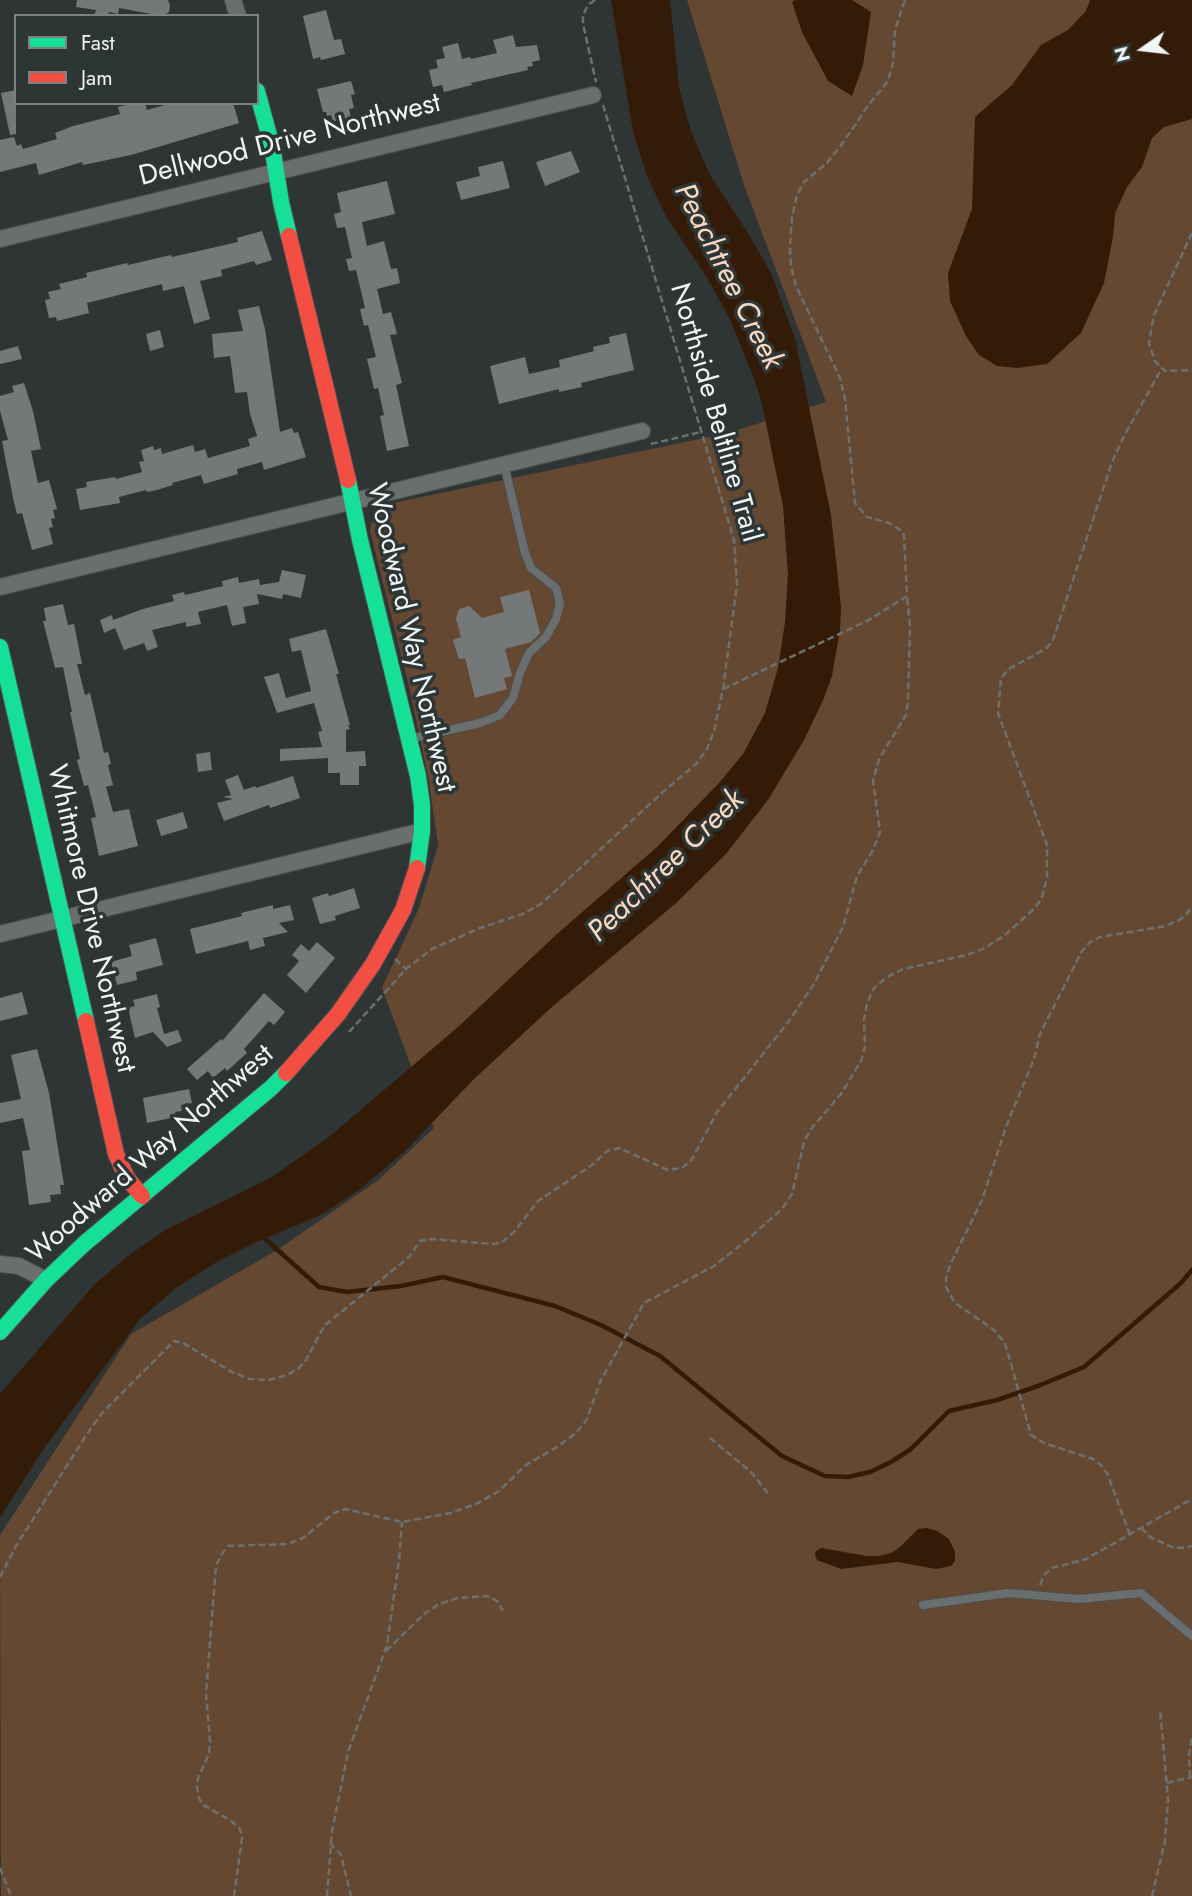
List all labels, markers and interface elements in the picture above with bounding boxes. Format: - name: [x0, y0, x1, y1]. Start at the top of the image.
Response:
- legend: [14, 14, 259, 105]
- north arrow: [1108, 14, 1178, 84]
- text: Fast: [81, 28, 114, 58]
- text: N: [1107, 44, 1137, 65]
- text: Jam: [81, 63, 113, 93]
- street label: Dellwood Drive Northwest: [136, 87, 444, 195]
- water label: Peachtree Creek: [665, 178, 789, 376]
- street label: Northside Beltline Trail: [661, 280, 767, 546]
- street label: Woodward Way Northwest: [358, 480, 462, 796]
- street label: Whitmore Drive Northwest: [38, 762, 142, 1076]
- water label: Peachtree Creek: [581, 783, 753, 951]
- street label: Woodward Way Northwest: [21, 1039, 281, 1271]

